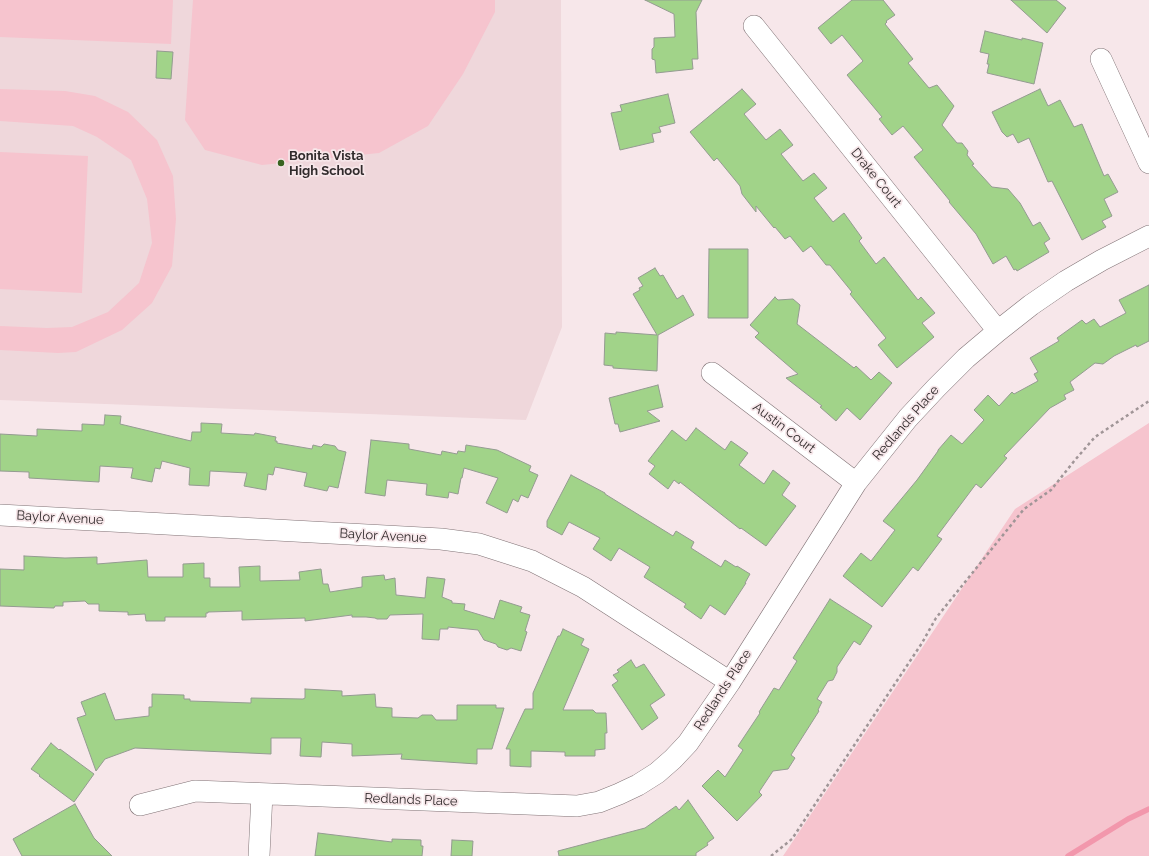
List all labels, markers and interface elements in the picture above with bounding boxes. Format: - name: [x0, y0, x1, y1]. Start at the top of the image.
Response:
- street label: Drake Court: [847, 145, 905, 211]
- place label: Bonita Vista High School: [289, 148, 364, 179]
- marker: Bonita Vista High School: [276, 158, 286, 168]
- street label: Redlands Place: [870, 383, 942, 463]
- street label: Austin Court: [750, 399, 818, 457]
- street label: Baylor Avenue: [16, 508, 104, 528]
- street label: Baylor Avenue: [339, 526, 427, 546]
- street label: Redlands Place: [691, 647, 755, 733]
- street label: Redlands Place: [364, 791, 458, 809]

